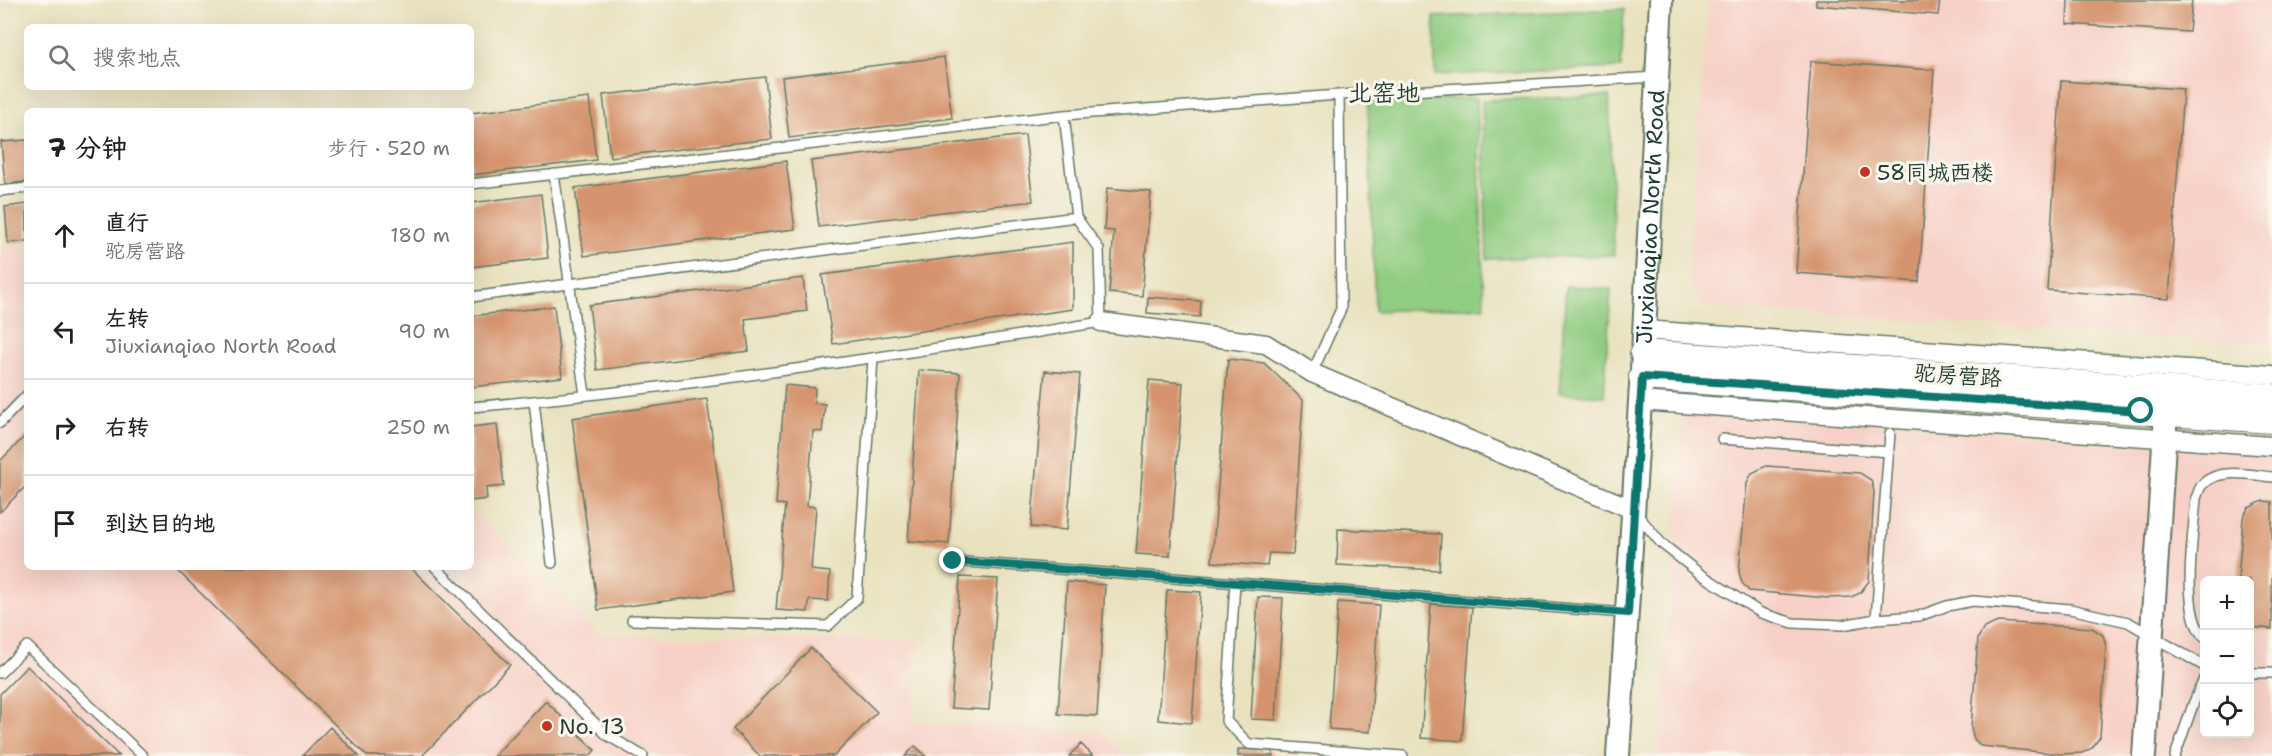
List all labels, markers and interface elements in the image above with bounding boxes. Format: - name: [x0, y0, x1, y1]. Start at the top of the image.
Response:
- search box: [24, 24, 474, 90]
- icon: search: [45, 41, 78, 74]
- text: 搜索地点: [93, 43, 181, 72]
- district label: 北窑地: [1348, 77, 1420, 109]
- street label: Jiuxianqiao North Road: [1629, 89, 1671, 345]
- text: 7 分钟: [48, 130, 127, 165]
- text: 步行 · 520 m: [328, 135, 450, 161]
- place label: 58同城西楼: [1877, 158, 1993, 187]
- marker: 58同城西楼: [1858, 165, 1872, 179]
- text: 直行: [105, 208, 149, 237]
- icon: ahead: [48, 219, 81, 252]
- text: 180 m: [390, 222, 450, 248]
- text: 驼房营路: [105, 238, 185, 264]
- text: 左转: [105, 304, 149, 333]
- icon: left: [48, 315, 81, 348]
- text: 90 m: [398, 318, 450, 344]
- text: Jiuxianqiao North Road: [105, 333, 336, 359]
- street label: 驼房营路: [1913, 358, 2003, 393]
- route start: [2127, 397, 2153, 423]
- icon: right: [48, 411, 81, 444]
- text: 右转: [105, 413, 149, 442]
- text: 250 m: [386, 414, 450, 440]
- icon: arrive: [48, 507, 81, 540]
- text: 到达目的地: [105, 509, 215, 538]
- route end: [939, 547, 965, 573]
- map controls: [2200, 576, 2254, 738]
- button: +: [2200, 576, 2254, 630]
- button: −: [2200, 630, 2254, 684]
- button: locate: [2200, 684, 2254, 738]
- place label: No. 13: [559, 712, 625, 741]
- marker: No. 13: [540, 719, 554, 733]

